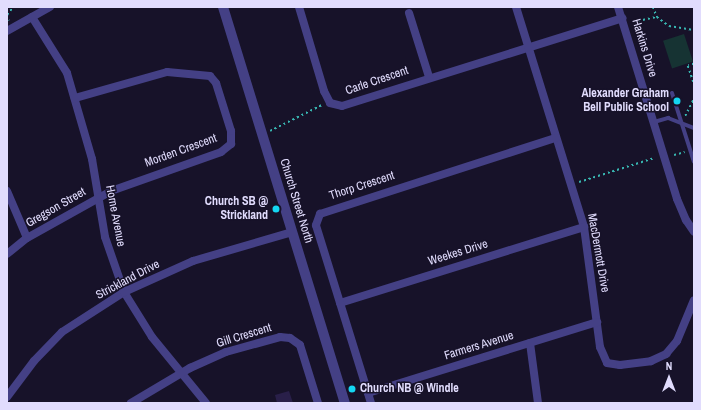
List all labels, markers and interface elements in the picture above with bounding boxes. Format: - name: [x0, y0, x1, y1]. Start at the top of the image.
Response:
- street label: Harkins Drive: [628, 17, 660, 79]
- street label: Carle Crescent: [344, 64, 410, 98]
- place label: Alexander Graham Bell Public School: [581, 87, 669, 115]
- marker: Alexander Graham Bell Public School: [672, 96, 682, 106]
- street label: Morden Crescent: [143, 131, 219, 171]
- street label: Church Street North: [276, 157, 316, 245]
- street label: Thorp Crescent: [328, 169, 396, 203]
- street label: Horne Avenue: [102, 184, 128, 248]
- street label: Gregson Street: [24, 185, 88, 231]
- place label: Church SB @ Strickland: [205, 195, 268, 223]
- marker: Church SB @ Strickland: [271, 204, 281, 214]
- street label: MacDermott Drive: [584, 212, 612, 294]
- street label: Weekes Drive: [426, 237, 490, 269]
- street label: Strickland Drive: [94, 257, 162, 303]
- street label: Gill Crescent: [215, 321, 273, 351]
- street label: Farmers Avenue: [442, 329, 516, 363]
- north arrow: [649, 358, 689, 398]
- text: N: [666, 359, 672, 373]
- place label: Church NB @ Windle: [360, 382, 459, 396]
- marker: Church NB @ Windle: [347, 384, 357, 394]

